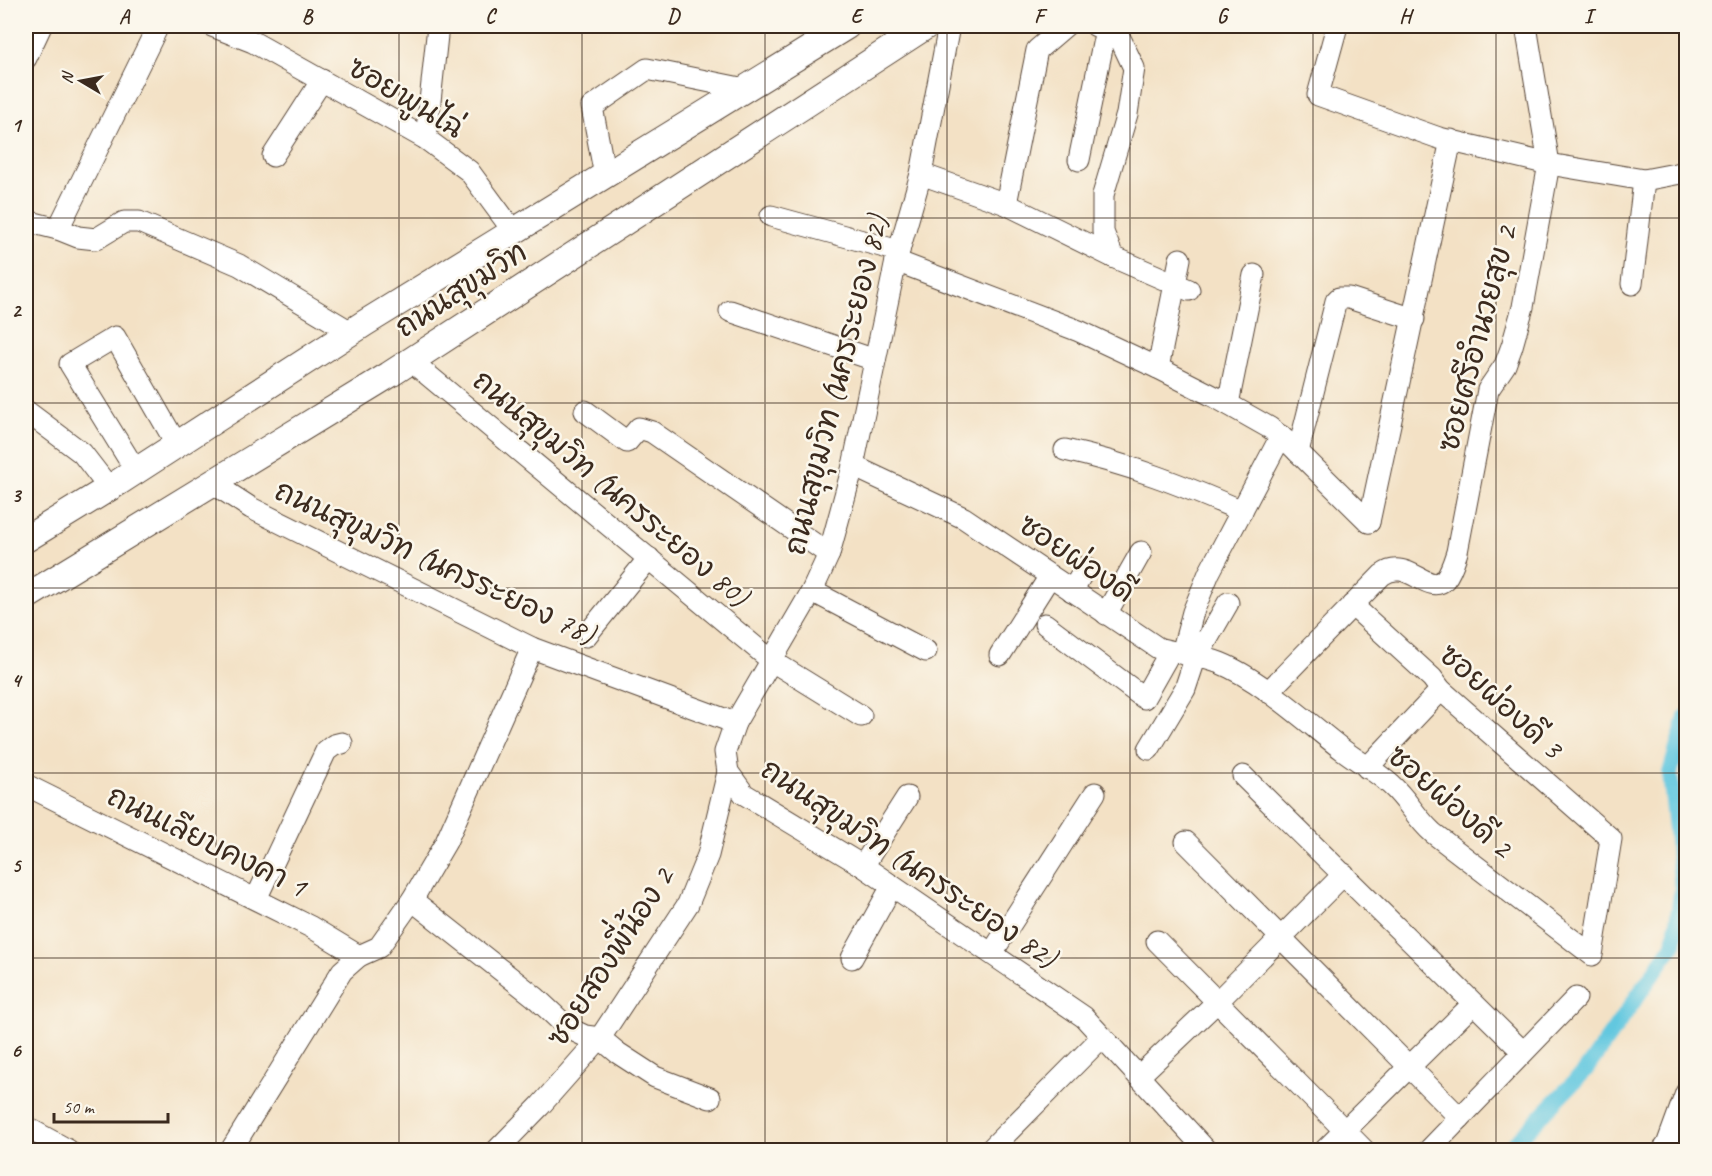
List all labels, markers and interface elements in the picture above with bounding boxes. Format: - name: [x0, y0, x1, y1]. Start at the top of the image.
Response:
- text: A: [119, 4, 131, 29]
- text: B: [302, 4, 314, 29]
- text: C: [485, 4, 497, 29]
- text: D: [667, 4, 681, 29]
- text: E: [851, 4, 865, 29]
- text: F: [1034, 4, 1048, 29]
- text: G: [1217, 4, 1230, 29]
- text: H: [1399, 4, 1414, 29]
- text: I: [1584, 4, 1597, 29]
- street label: ซอยพูนไฉ่: [340, 47, 472, 149]
- north arrow: [51, 51, 111, 111]
- text: N: [57, 69, 78, 85]
- text: 1: [12, 113, 23, 138]
- street label: ถนนสุขุมวิท (นครระยอง 82): [775, 209, 900, 560]
- street label: ซอยศรีอำนวยสุข 2: [1429, 220, 1529, 457]
- street label: ถนนสุขุมวิท: [388, 232, 536, 348]
- text: 2: [12, 298, 23, 323]
- street label: ถนนสุขุมวิท (นครระยอง 80): [463, 361, 759, 618]
- street label: ถนนสุขุมวิท (นครระยอง 78): [267, 471, 603, 657]
- text: 3: [12, 483, 23, 508]
- street label: ซอยผ่องดี: [1011, 504, 1143, 611]
- street label: ซอยผ่องดี 3: [1431, 635, 1573, 768]
- text: 4: [12, 668, 24, 693]
- street label: ซอยผ่องดี 2: [1380, 736, 1523, 867]
- street label: ถนนสุขุมวิท (นครระยอง 82): [752, 750, 1066, 980]
- street label: ถนนเลียบคงคา 1: [101, 776, 314, 906]
- text: 5: [12, 853, 23, 878]
- street label: ซอยสองพี่น้อง 2: [530, 853, 683, 1054]
- text: 6: [11, 1038, 22, 1063]
- scale bar: [54, 1086, 168, 1124]
- text: 50 m: [63, 1096, 96, 1118]

